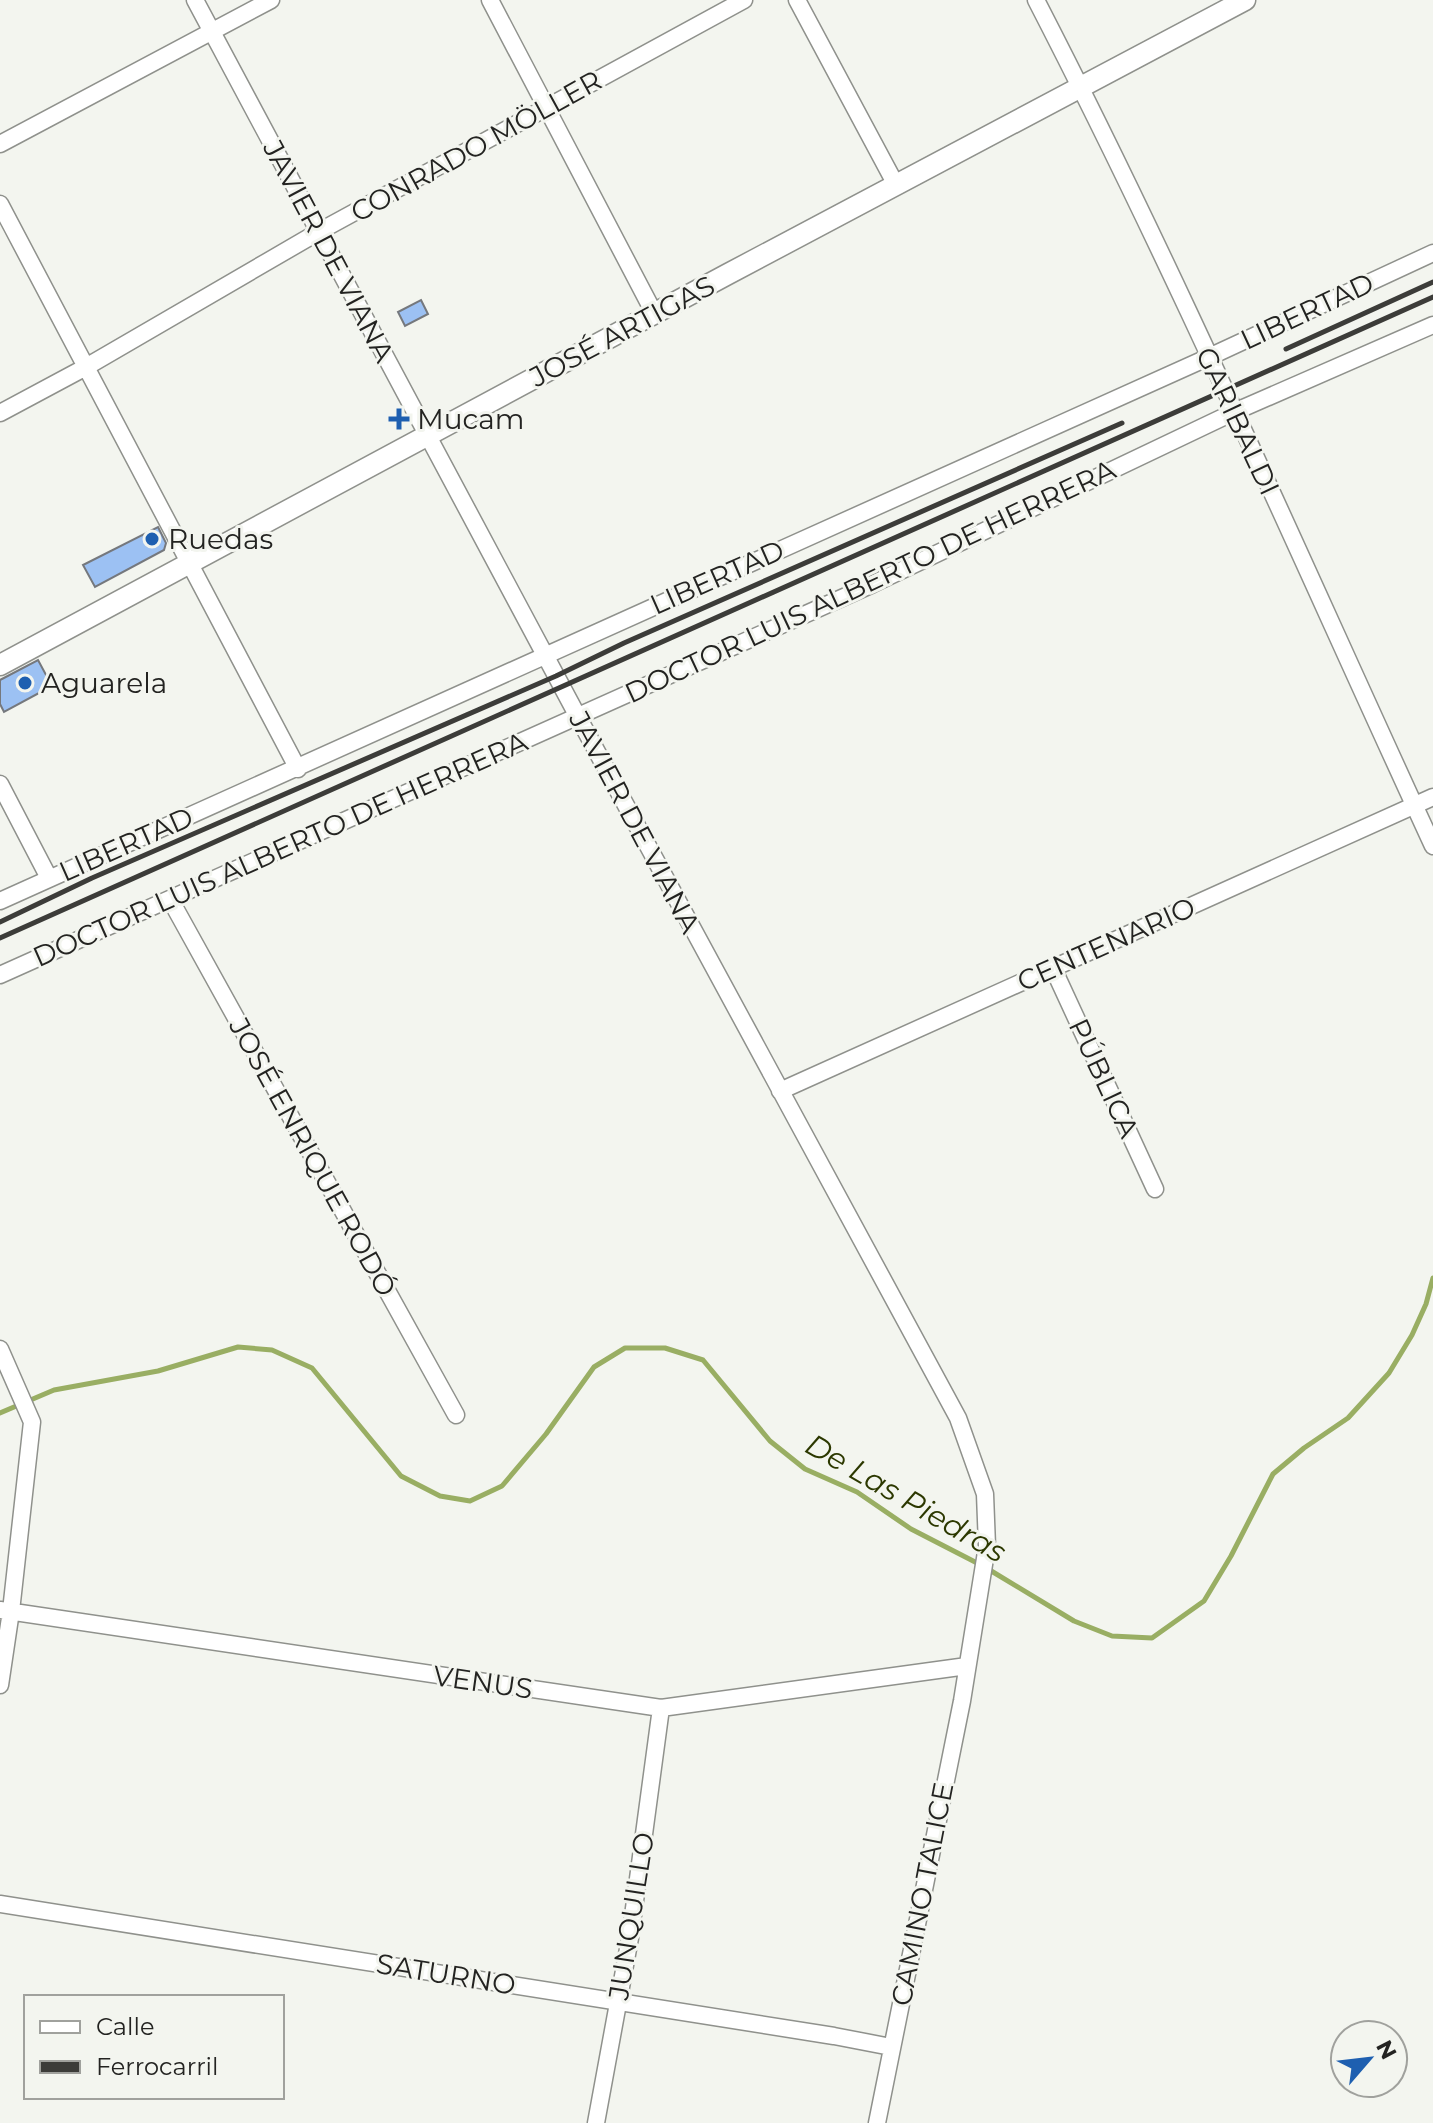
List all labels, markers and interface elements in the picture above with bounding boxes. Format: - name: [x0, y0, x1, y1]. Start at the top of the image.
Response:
- street label: CONRADO MÖLLER: [345, 63, 607, 229]
- street label: JAVIER DE VIANA: [256, 133, 402, 369]
- street label: LIBERTAD: [1235, 265, 1379, 357]
- street label: JOSÉ ARTIGAS: [523, 268, 720, 394]
- street label: GARIBALDI: [1189, 342, 1287, 500]
- place label: Mucam: [417, 402, 525, 436]
- marker: Mucam: [388, 408, 410, 430]
- street label: DOCTOR LUIS ALBERTO DE HERRERA: [619, 452, 1122, 710]
- place label: Ruedas: [168, 522, 273, 556]
- marker: Ruedas: [143, 530, 161, 548]
- street label: LIBERTAD: [645, 532, 789, 622]
- place label: Aguarela: [41, 666, 167, 700]
- marker: Aguarela: [16, 674, 34, 692]
- street label: JAVIER DE VIANA: [562, 704, 708, 940]
- street label: DOCTOR LUIS ALBERTO DE HERRERA: [28, 724, 533, 974]
- street label: LIBERTAD: [54, 799, 198, 889]
- street label: CENTENARIO: [1012, 890, 1200, 998]
- street label: JOSÉ ENRIQUE RODÓ: [222, 1011, 404, 1302]
- street label: PÚBLICA: [1062, 1013, 1147, 1144]
- water label: De Las Piedras: [799, 1426, 1013, 1571]
- street label: VENUS: [431, 1658, 535, 1706]
- street label: CAMINO TALICE: [884, 1779, 960, 2009]
- street label: JUNQUILLO: [601, 1830, 661, 2003]
- street label: SATURNO: [374, 1946, 518, 2002]
- legend: [24, 1995, 284, 2099]
- text: Calle: [96, 2012, 154, 2041]
- north arrow: [1329, 2019, 1409, 2099]
- text: N: [1370, 2036, 1402, 2064]
- text: Ferrocarril: [96, 2052, 219, 2081]

